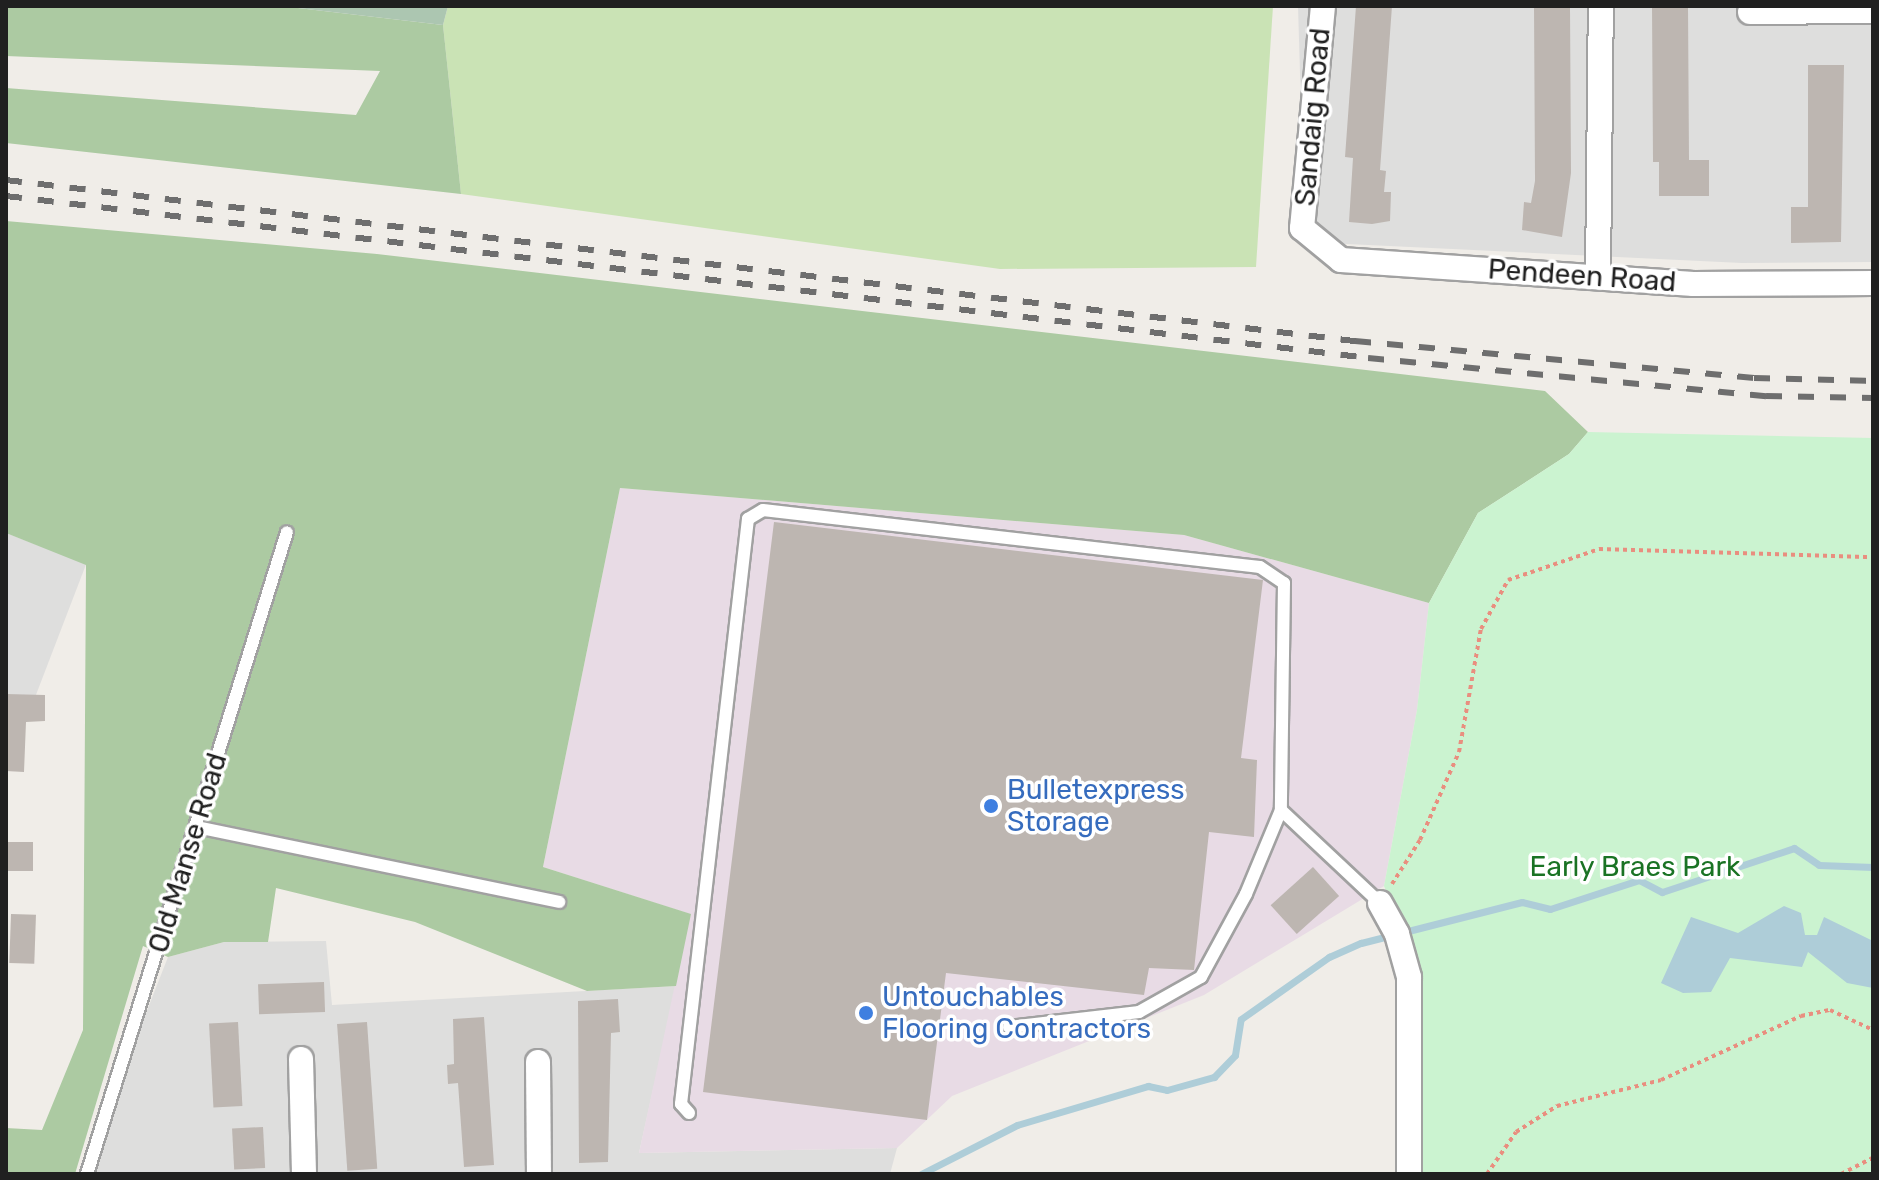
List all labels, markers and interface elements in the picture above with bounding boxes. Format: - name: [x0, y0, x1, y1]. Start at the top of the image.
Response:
- street label: Sandaig Road: [1288, 27, 1338, 207]
- street label: Pendeen Road: [1487, 253, 1677, 299]
- street label: Old Manse Road: [142, 749, 234, 957]
- place label: Bulletexpress Storage: [1007, 773, 1184, 839]
- marker: Bulletexpress Storage: [982, 797, 1000, 815]
- park label: Early Braes Park: [1529, 850, 1741, 884]
- place label: Untouchables Flooring Contractors: [882, 980, 1151, 1046]
- marker: Untouchables Flooring Contractors: [857, 1004, 875, 1022]

